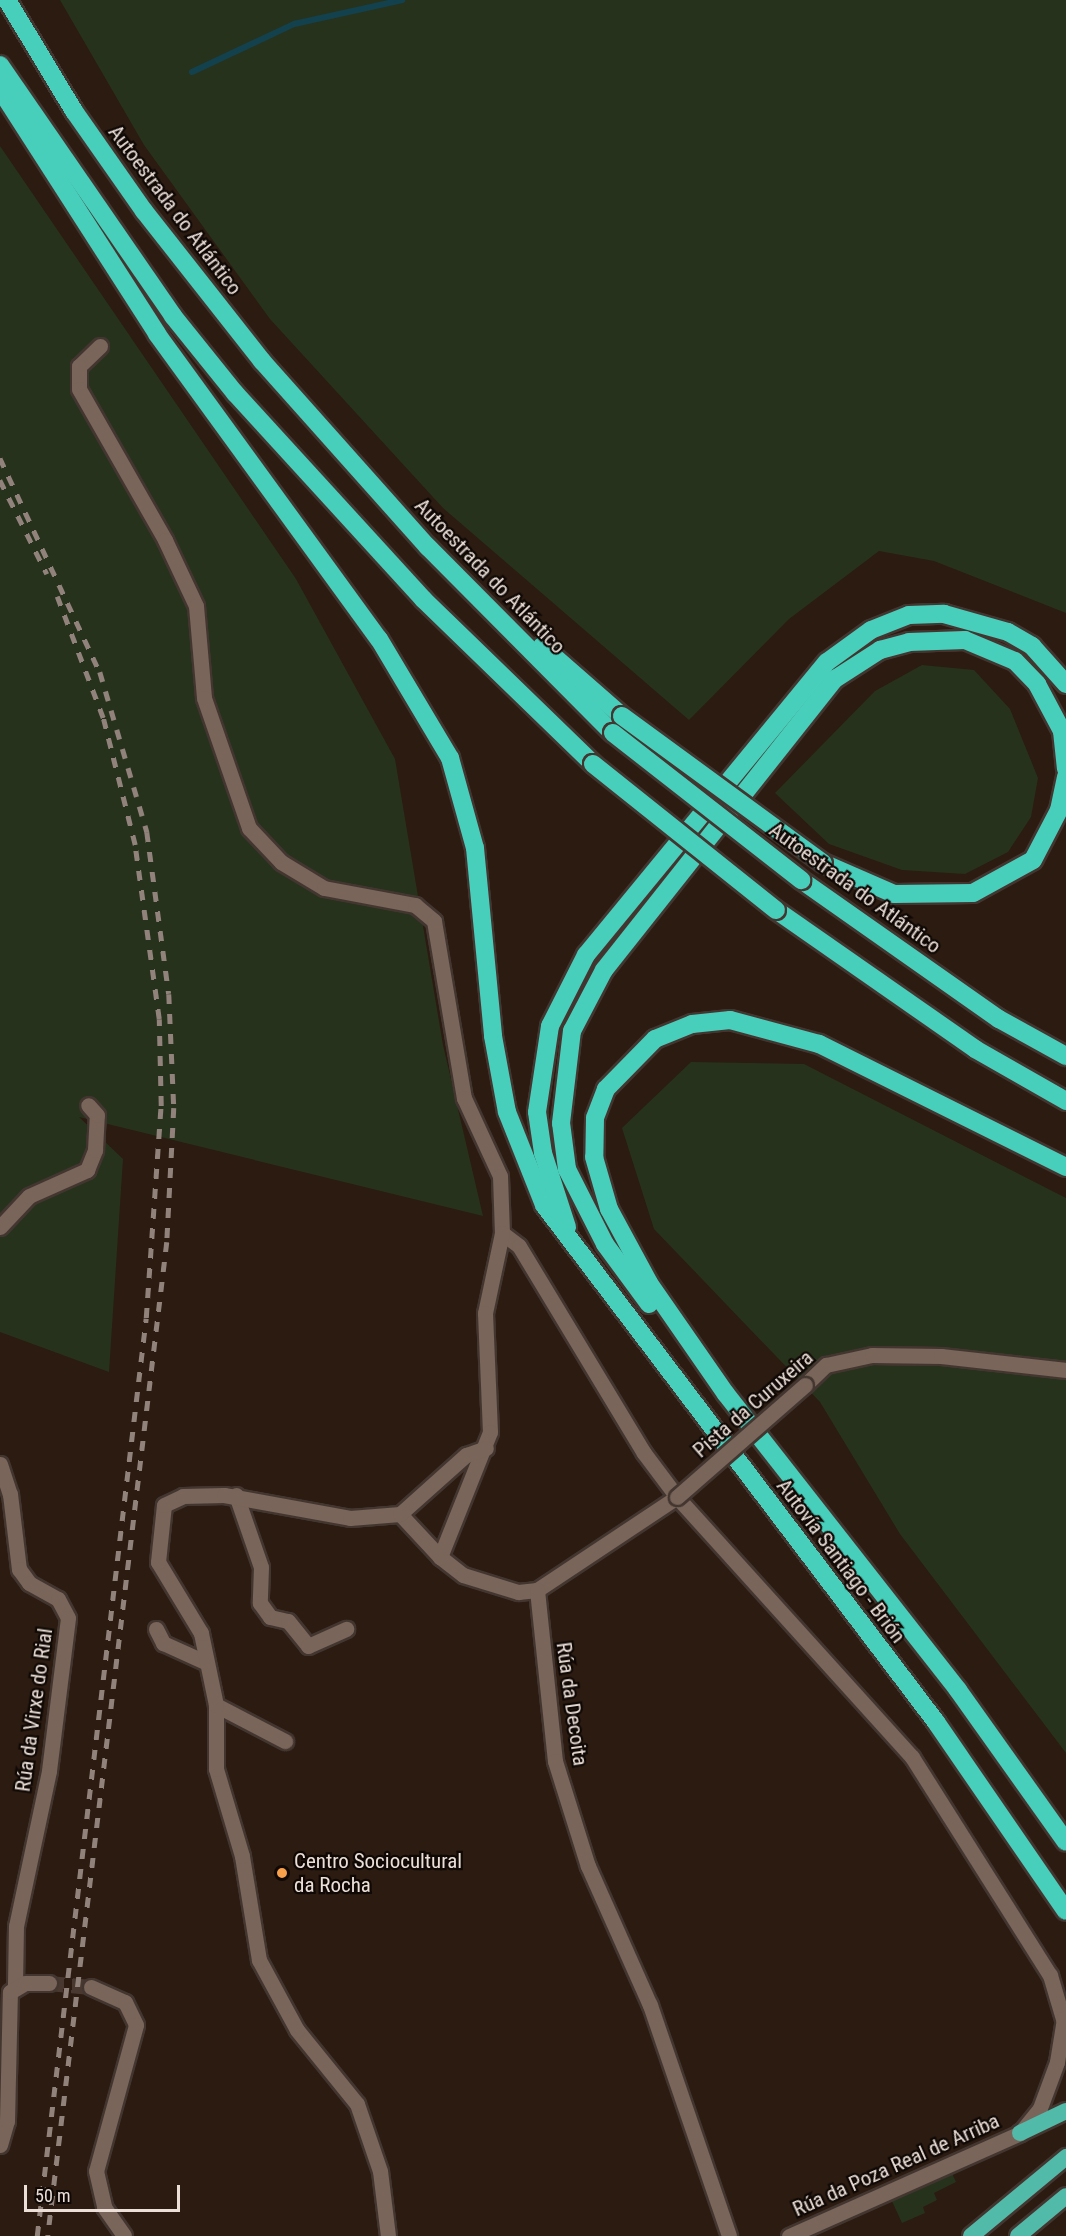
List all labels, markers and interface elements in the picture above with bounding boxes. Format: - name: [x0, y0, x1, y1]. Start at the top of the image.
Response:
- street label: Autoestrada do Atlántico: [103, 120, 247, 300]
- street label: Autoestrada do Atlántico: [409, 493, 571, 659]
- street label: Autoestrada do Atlántico: [764, 817, 946, 959]
- street label: Pista da Curuxeira: [688, 1345, 818, 1463]
- street label: Autovía Santiago - Brión: [771, 1474, 911, 1648]
- street label: Rúa da Virxe do Rial: [10, 1627, 58, 1793]
- street label: Rúa da Decoita: [551, 1641, 593, 1767]
- place label: Centro Sociocultural da Rocha: [294, 1848, 462, 1898]
- marker: Centro Sociocultural da Rocha: [275, 1866, 289, 1880]
- street label: Rúa da Poza Real de Arriba: [789, 2108, 1003, 2222]
- scale bar: [27, 2173, 183, 2211]
- text: 50 m: [35, 2185, 70, 2206]

